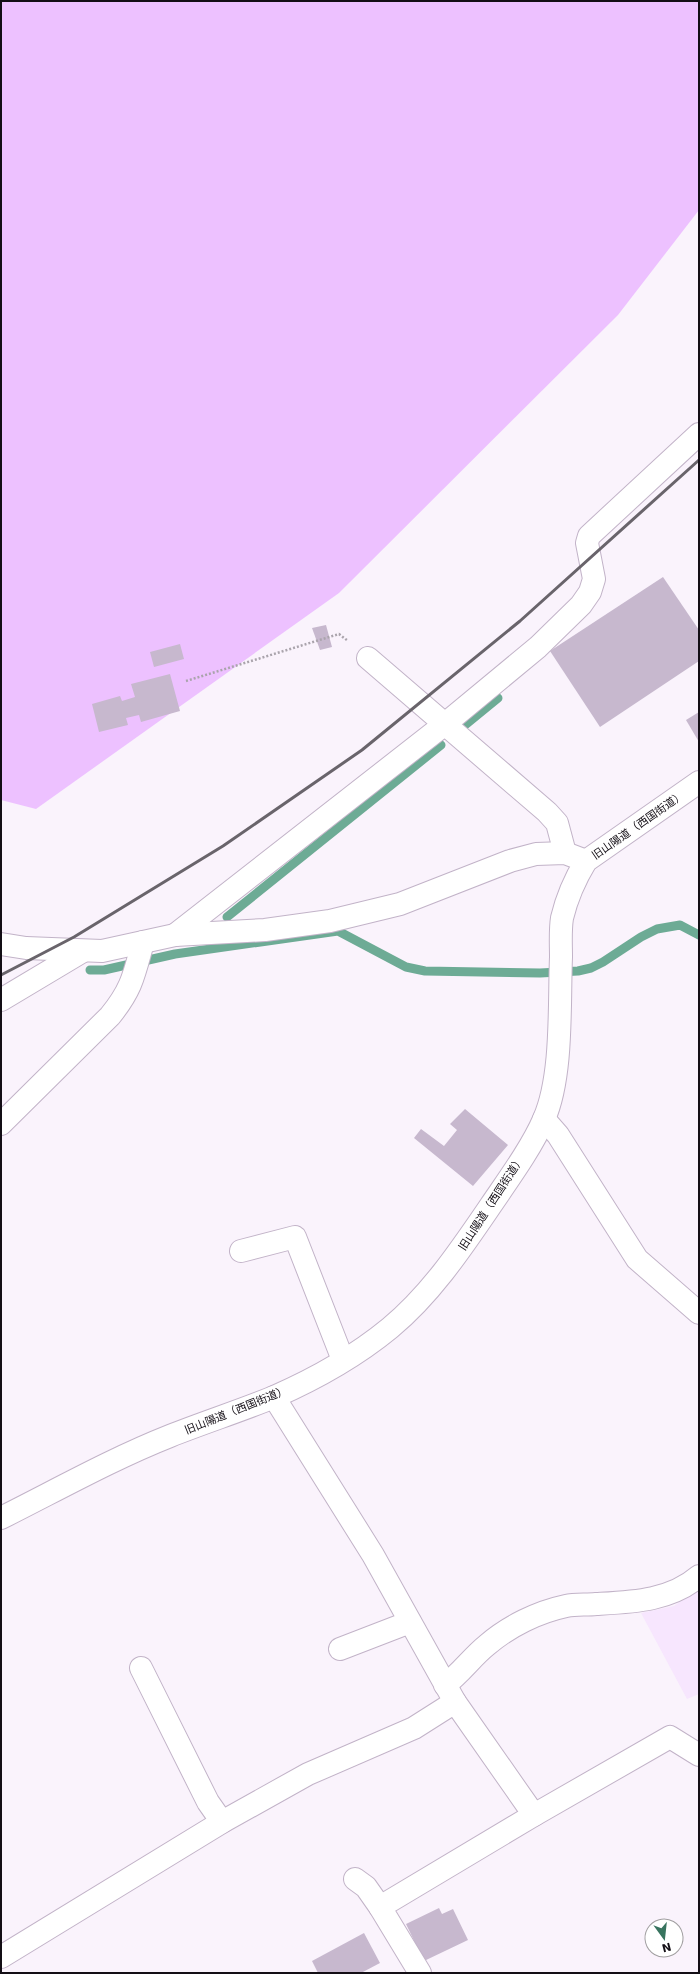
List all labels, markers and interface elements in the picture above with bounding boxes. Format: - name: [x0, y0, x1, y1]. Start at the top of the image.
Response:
- street label: 旧山陽道（西国街道）: [590, 789, 687, 862]
- street label: 旧山陽道（西国街道）: [456, 1154, 527, 1253]
- street label: 旧山陽道（西国街道）: [183, 1384, 290, 1437]
- north arrow: [644, 1918, 684, 1958]
- text: N: [660, 1940, 673, 1955]

